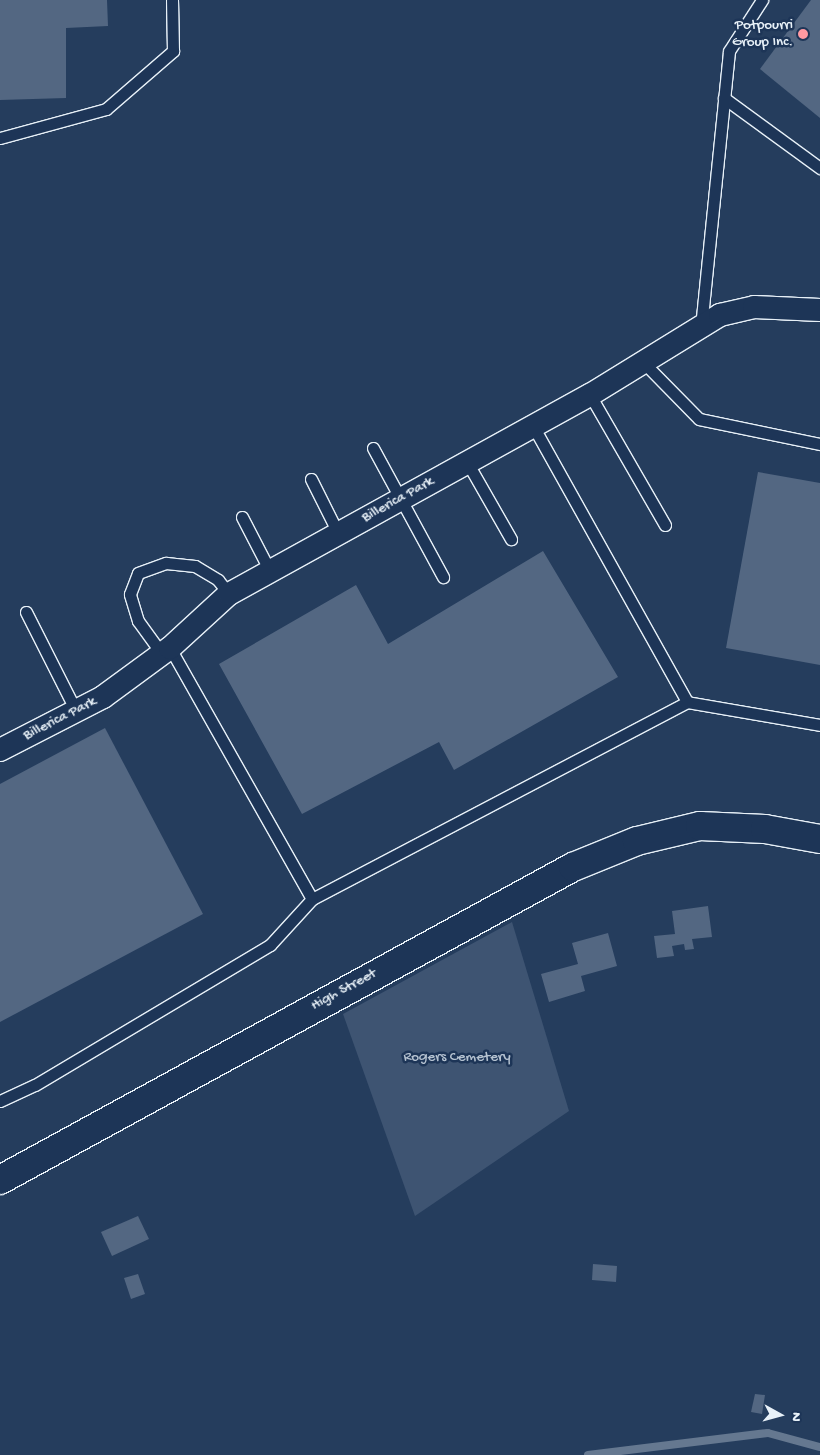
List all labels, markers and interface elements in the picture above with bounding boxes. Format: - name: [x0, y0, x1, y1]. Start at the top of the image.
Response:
- place label: Potpourri Group Inc.: [732, 16, 793, 51]
- marker: Potpourri Group Inc.: [797, 28, 809, 40]
- street label: Billerica Park: [359, 473, 437, 527]
- street label: Billerica Park: [21, 693, 99, 745]
- street label: High Street: [308, 965, 380, 1015]
- park label: Rogers Cemetery: [403, 1049, 511, 1067]
- north arrow: [755, 1390, 805, 1440]
- text: N: [786, 1411, 804, 1422]

